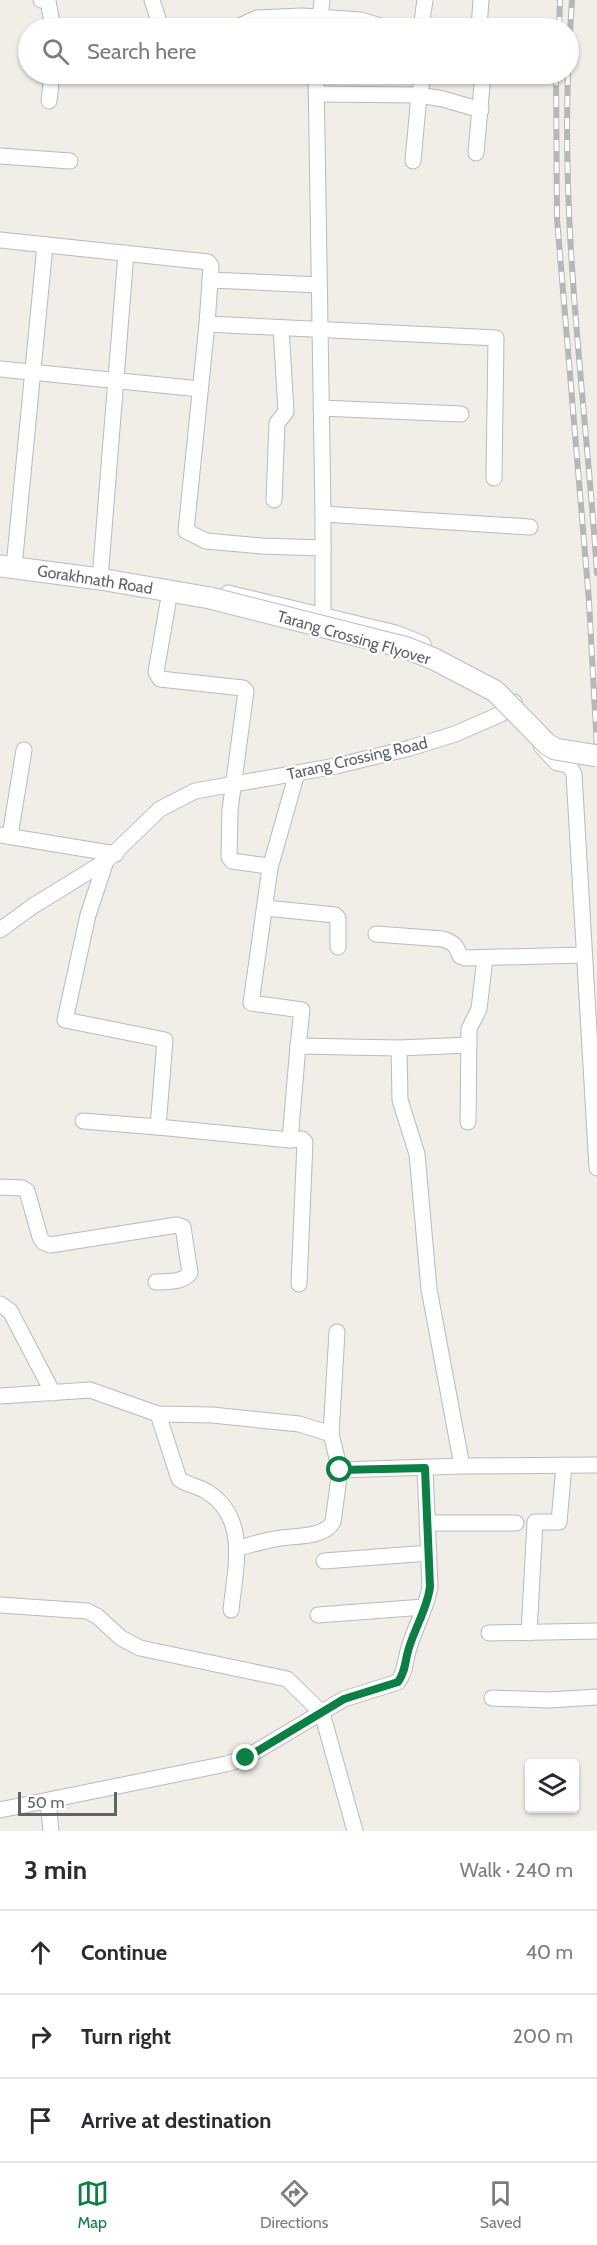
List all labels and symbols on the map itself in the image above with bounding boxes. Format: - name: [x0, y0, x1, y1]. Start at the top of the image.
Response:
- street label: Gorakhnath Road: [36, 561, 154, 598]
- street label: Tarang Crossing Flyover: [275, 607, 434, 669]
- street label: Tarang Crossing Road: [285, 733, 429, 784]
- route start: [326, 1456, 352, 1482]
- route end: [232, 1744, 258, 1770]
- scale bar: [18, 1789, 117, 1816]

